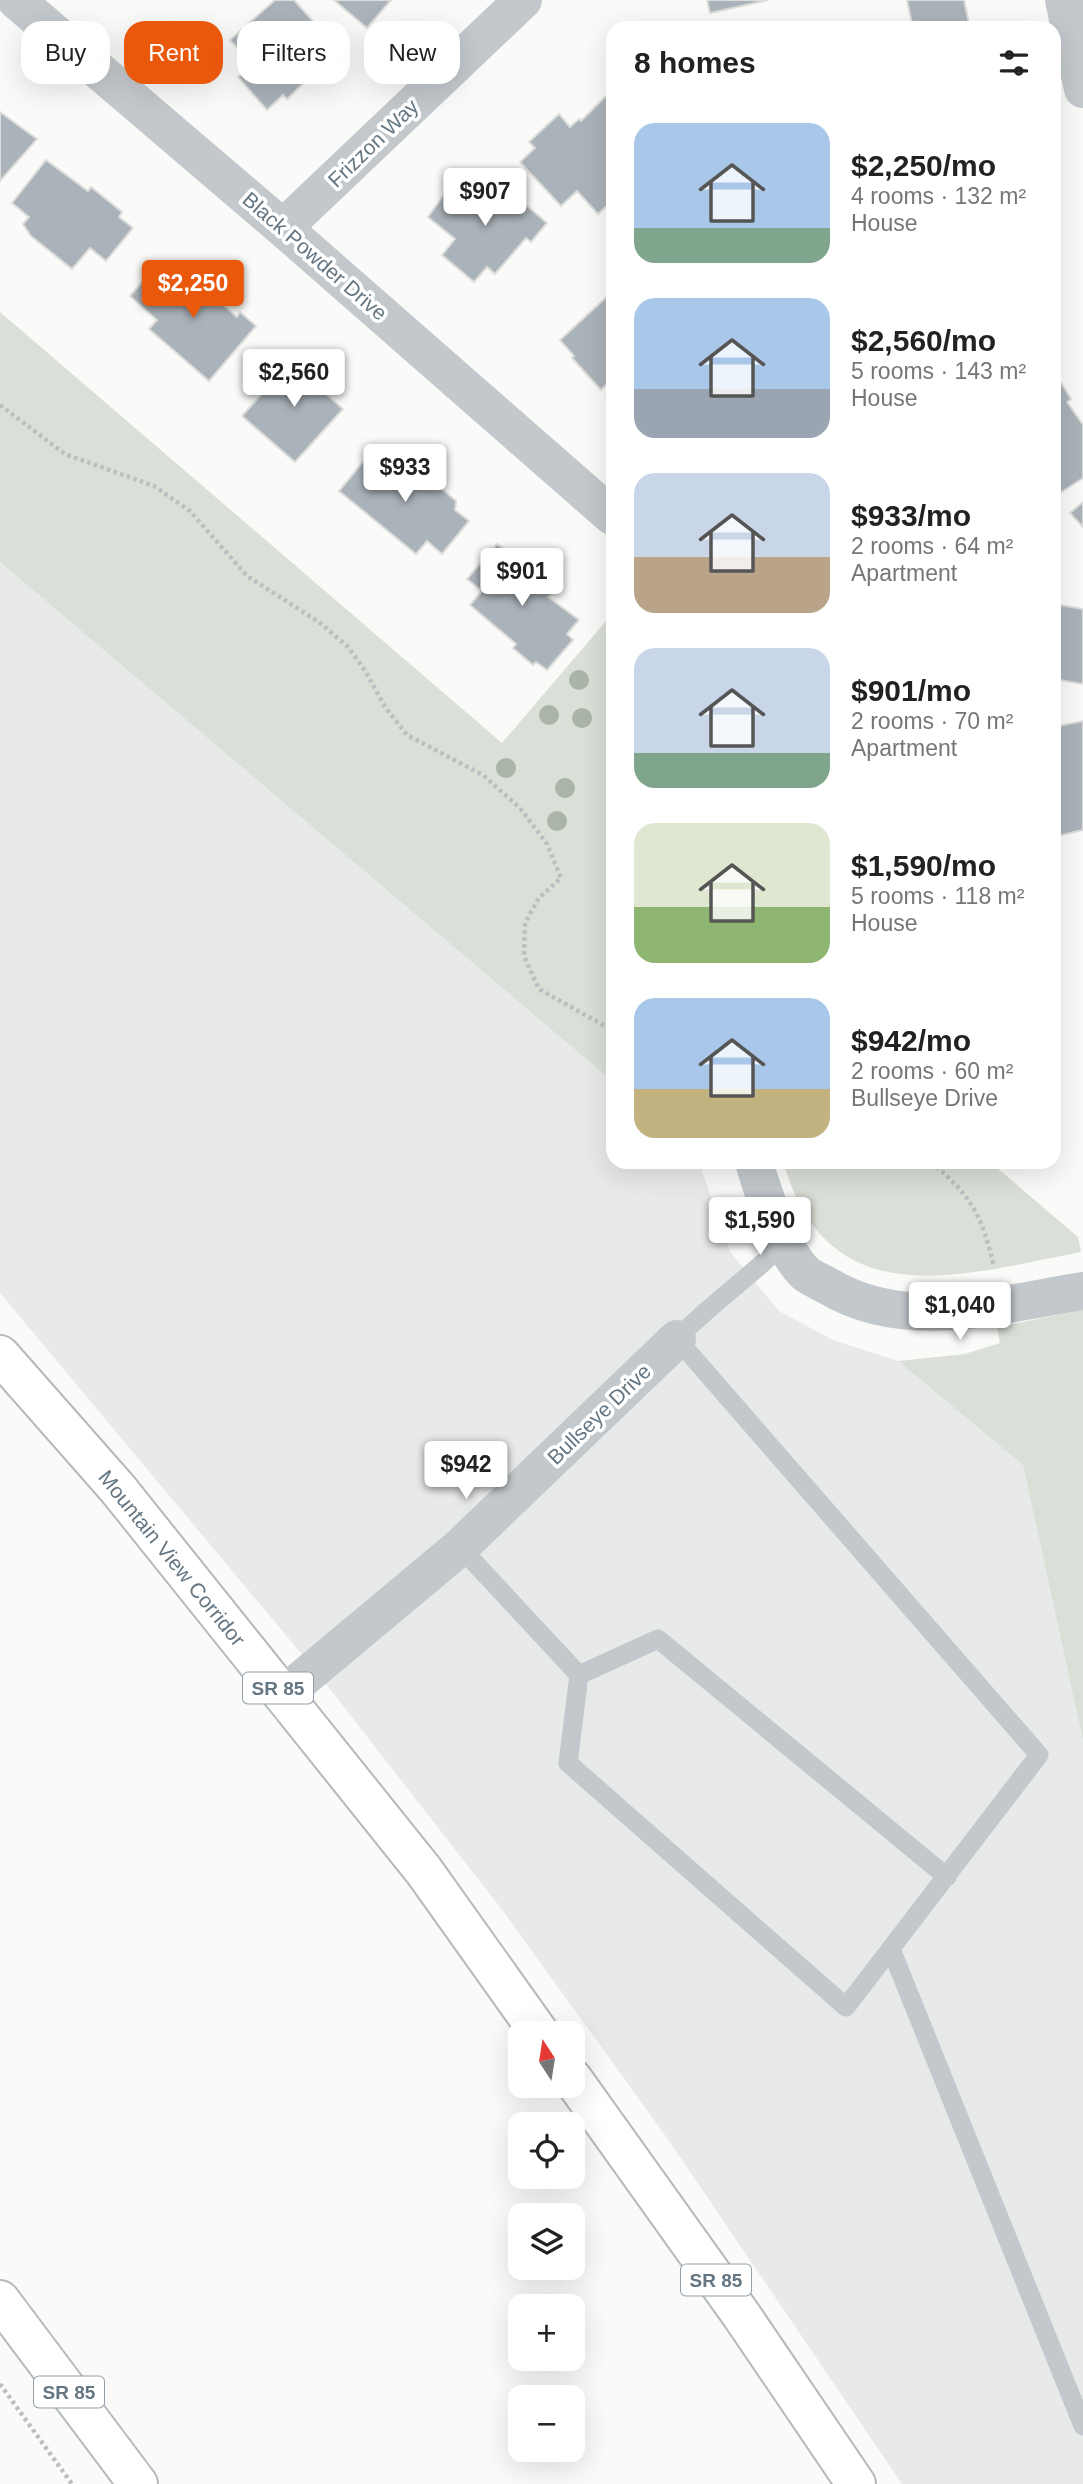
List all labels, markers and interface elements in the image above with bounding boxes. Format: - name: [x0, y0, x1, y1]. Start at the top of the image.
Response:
- chip: Buy: [21, 21, 110, 84]
- chip: Rent: [124, 21, 223, 84]
- chip: Filters: [237, 21, 350, 84]
- chip: New: [364, 21, 460, 84]
- icon: filters: [995, 44, 1033, 82]
- text: 8 homes: [634, 46, 756, 79]
- street label: Frizzon Way: [323, 94, 423, 192]
- text: $2,250/mo: [851, 149, 996, 182]
- icon: home: [690, 151, 774, 235]
- pin: $907: [444, 168, 526, 228]
- text: $907: [459, 178, 511, 204]
- text: 4 rooms · 132 m²: [851, 183, 1026, 209]
- street label: Black Powder Drive: [238, 187, 392, 325]
- text: House: [851, 210, 917, 236]
- pin: $2,250: [136, 260, 250, 320]
- text: $2,250: [158, 270, 228, 296]
- text: $2,560/mo: [851, 324, 996, 357]
- icon: home: [690, 326, 774, 410]
- pin: $2,560: [237, 350, 351, 409]
- text: 5 rooms · 143 m²: [851, 358, 1026, 384]
- text: $2,560: [259, 359, 329, 385]
- text: House: [851, 385, 917, 411]
- pin: $933: [364, 444, 446, 504]
- text: $933: [379, 454, 431, 480]
- text: $933/mo: [851, 499, 971, 532]
- icon: home: [690, 501, 774, 585]
- text: 2 rooms · 64 m²: [851, 533, 1013, 559]
- pin: $901: [481, 548, 563, 608]
- text: $901: [496, 558, 548, 584]
- text: Apartment: [851, 560, 957, 586]
- text: $901/mo: [851, 674, 971, 707]
- icon: home: [690, 676, 774, 760]
- text: 2 rooms · 70 m²: [851, 708, 1013, 734]
- text: Apartment: [851, 735, 957, 761]
- text: $1,590/mo: [851, 849, 996, 882]
- icon: home: [690, 851, 774, 935]
- text: 5 rooms · 118 m²: [851, 883, 1024, 909]
- text: House: [851, 910, 917, 936]
- text: $942/mo: [851, 1024, 971, 1057]
- icon: home: [690, 1026, 774, 1110]
- text: 2 rooms · 60 m²: [851, 1058, 1013, 1084]
- text: Bullseye Drive: [851, 1085, 998, 1111]
- pin: $1,590: [703, 1198, 817, 1257]
- text: $1,590: [725, 1207, 795, 1233]
- pin: $1,040: [903, 1282, 1017, 1342]
- text: $1,040: [925, 1292, 995, 1318]
- street label: Bullseye Drive: [543, 1359, 655, 1469]
- pin: $942: [425, 1442, 507, 1501]
- text: $942: [440, 1451, 492, 1477]
- street label: Mountain View Corridor: [94, 1466, 250, 1650]
- road number: SR 85: [243, 1672, 313, 1704]
- north arrow: [508, 2021, 584, 2098]
- map controls: [508, 2021, 585, 2462]
- button: locate: [508, 2112, 585, 2189]
- button: layers: [508, 2203, 585, 2280]
- road number: SR 85: [681, 2264, 751, 2296]
- button: +: [508, 2294, 585, 2371]
- road number: SR 85: [34, 2376, 104, 2408]
- button: −: [508, 2385, 585, 2462]

